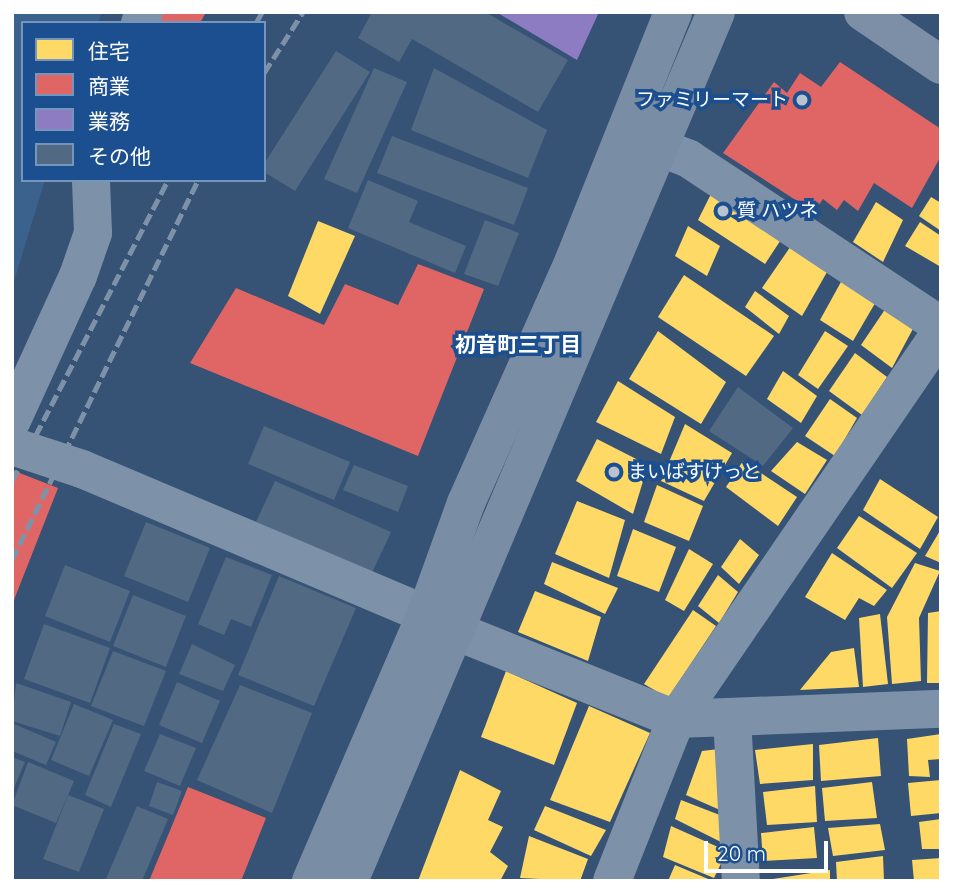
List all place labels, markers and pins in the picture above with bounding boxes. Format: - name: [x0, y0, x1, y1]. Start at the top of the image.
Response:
- place label: ファミリーマート: [636, 89, 788, 111]
- marker: ファミリーマート: [794, 92, 810, 108]
- place label: 質 ハツネ: [737, 200, 818, 222]
- marker: 質 ハツネ: [715, 203, 731, 219]
- place label: まいばすけっと: [628, 461, 761, 483]
- marker: まいばすけっと: [606, 464, 622, 480]

